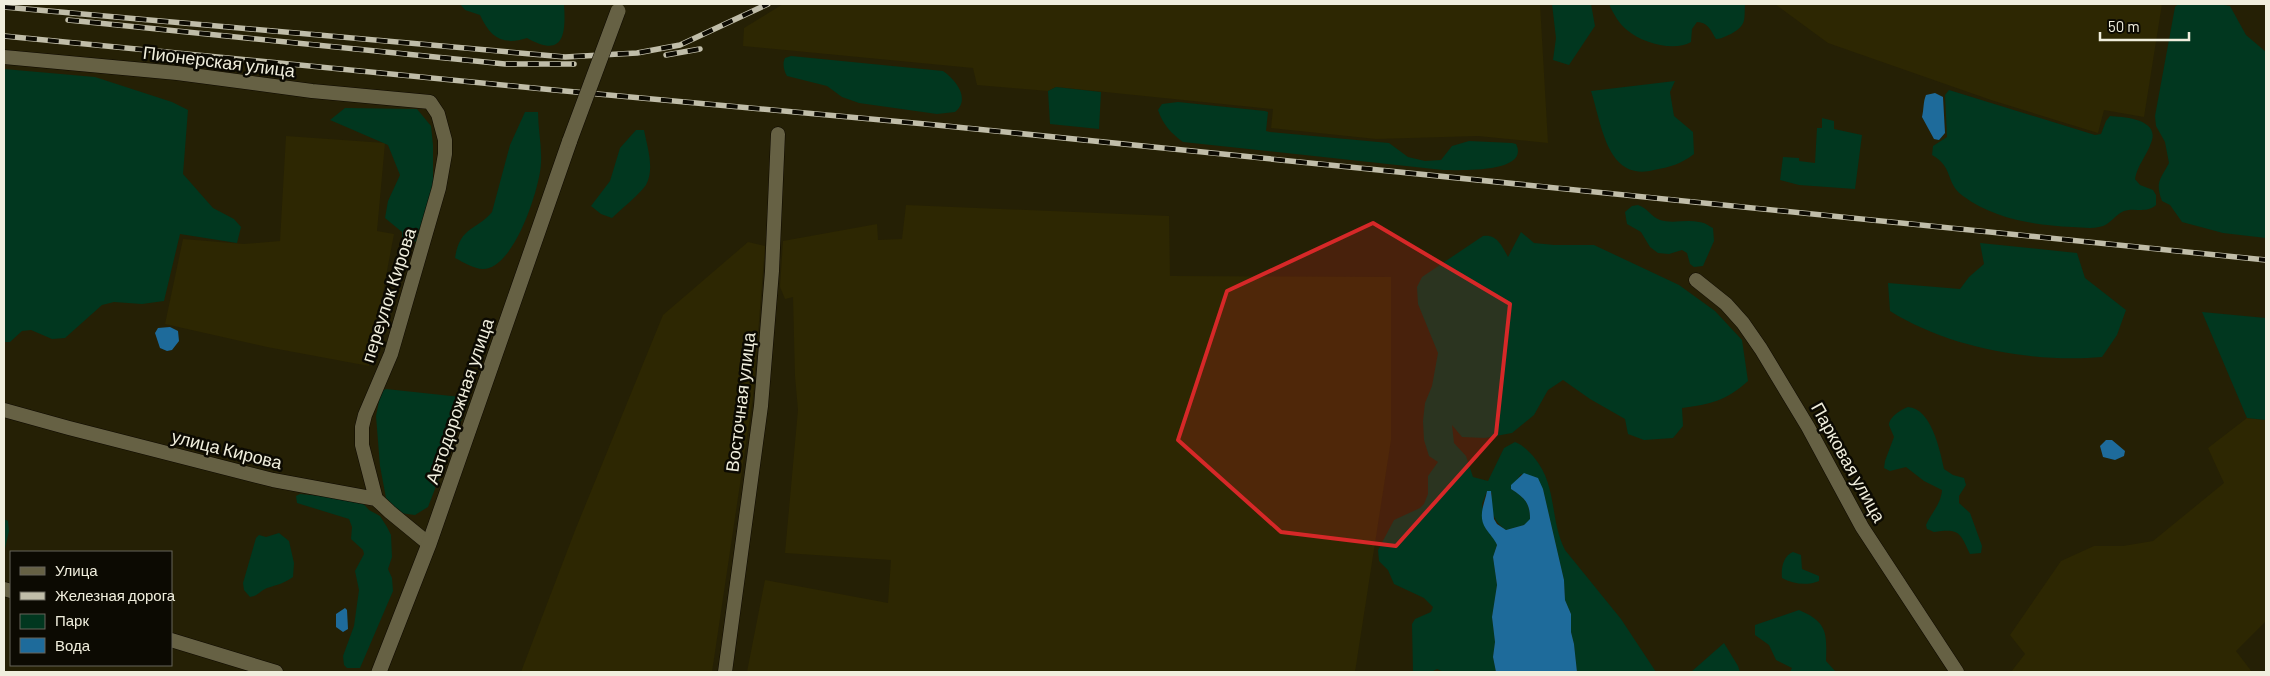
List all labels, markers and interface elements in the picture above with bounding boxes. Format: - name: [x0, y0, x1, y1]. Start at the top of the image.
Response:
- scale bar: [2100, 10, 2189, 42]
- text: 50 m: [2108, 17, 2140, 35]
- street label: Пионерская улица: [142, 41, 297, 81]
- street label: переулок Кирова: [356, 224, 420, 365]
- street label: Автодорожная улица: [420, 314, 498, 487]
- street label: Восточная улица: [720, 330, 760, 473]
- street label: Парковая улица: [1807, 398, 1891, 526]
- street label: улица Кирова: [170, 425, 285, 474]
- legend: [10, 551, 172, 666]
- text: Улица: [55, 561, 98, 579]
- text: Железная дорога: [55, 586, 176, 604]
- text: Парк: [55, 611, 89, 629]
- text: Вода: [55, 636, 91, 654]

